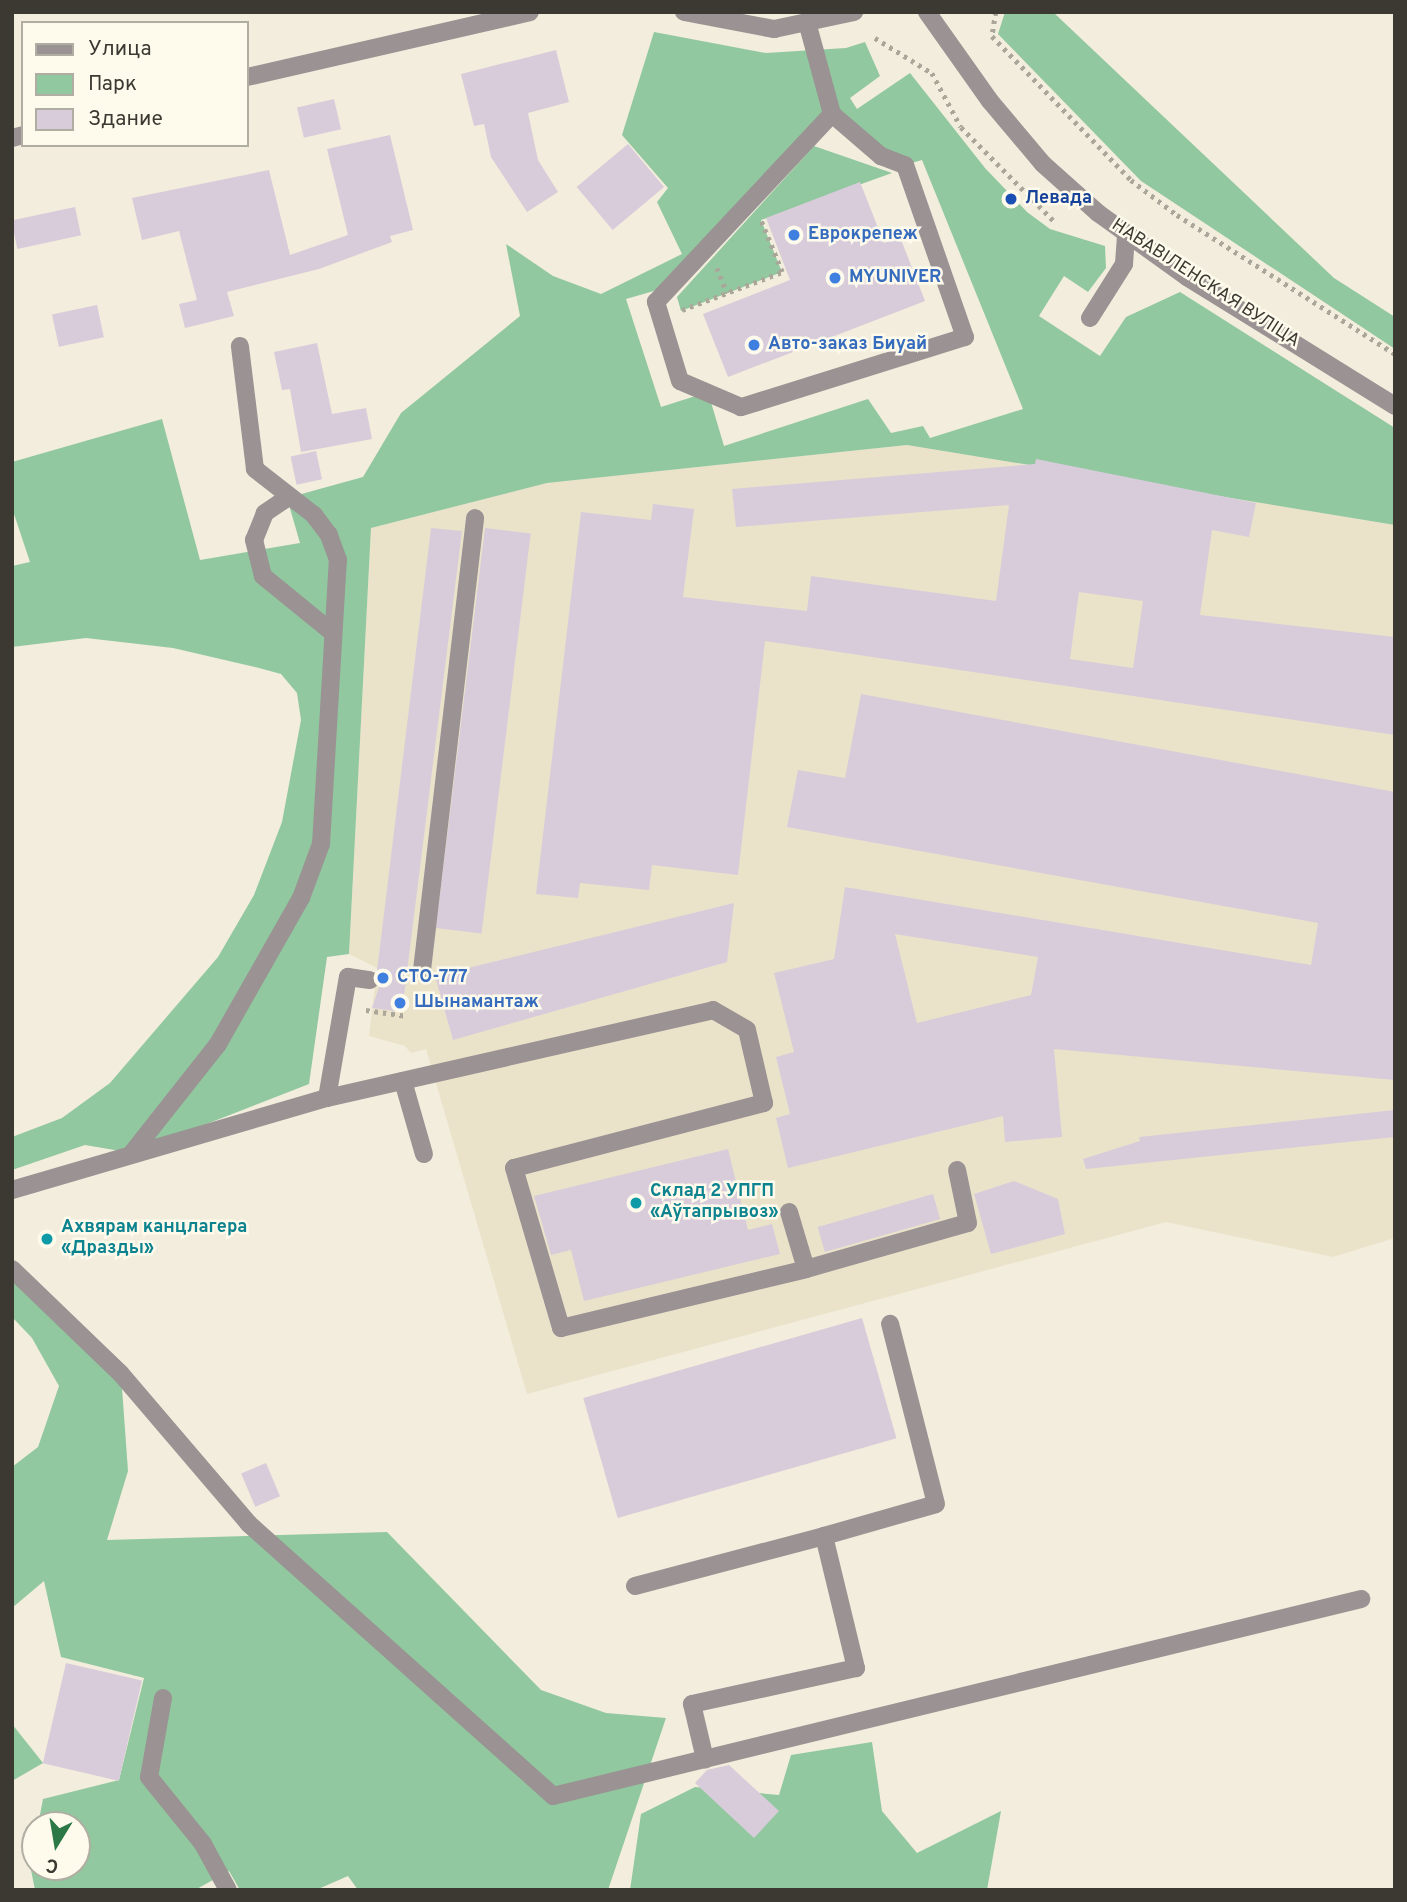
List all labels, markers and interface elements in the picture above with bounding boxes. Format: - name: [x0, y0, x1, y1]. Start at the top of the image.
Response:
- legend: [21, 21, 248, 147]
- text: Улица: [88, 36, 152, 63]
- text: Парк: [88, 71, 137, 98]
- text: Здание: [88, 106, 163, 133]
- place label: Левада: [1025, 188, 1092, 210]
- marker: Левада: [1003, 191, 1019, 207]
- street label: НАВАВІЛЕНСКАЯ ВУЛІЦА: [1107, 215, 1303, 353]
- place label: Еврокрепеж: [808, 224, 918, 246]
- marker: Еврокрепеж: [786, 227, 802, 243]
- place label: MYUNIVER: [849, 267, 942, 289]
- marker: MYUNIVER: [827, 270, 843, 286]
- place label: Авто-заказ Биуай: [768, 334, 927, 356]
- marker: Авто-заказ Биуай: [746, 337, 762, 353]
- place label: СТО-777: [397, 967, 468, 989]
- marker: СТО-777: [375, 970, 391, 986]
- place label: Шынамантаж: [414, 992, 539, 1014]
- marker: Шынамантаж: [392, 995, 408, 1011]
- place label: Склад 2 УПГП «Аўтапрывоз»: [650, 1182, 779, 1224]
- marker: Склад 2 УПГП «Аўтапрывоз»: [628, 1195, 644, 1211]
- place label: Ахвярам канцлагера «Дразды»: [61, 1218, 247, 1260]
- marker: Ахвярам канцлагера «Дразды»: [39, 1231, 55, 1247]
- north arrow: [21, 1811, 91, 1881]
- text: С: [44, 1852, 61, 1878]

